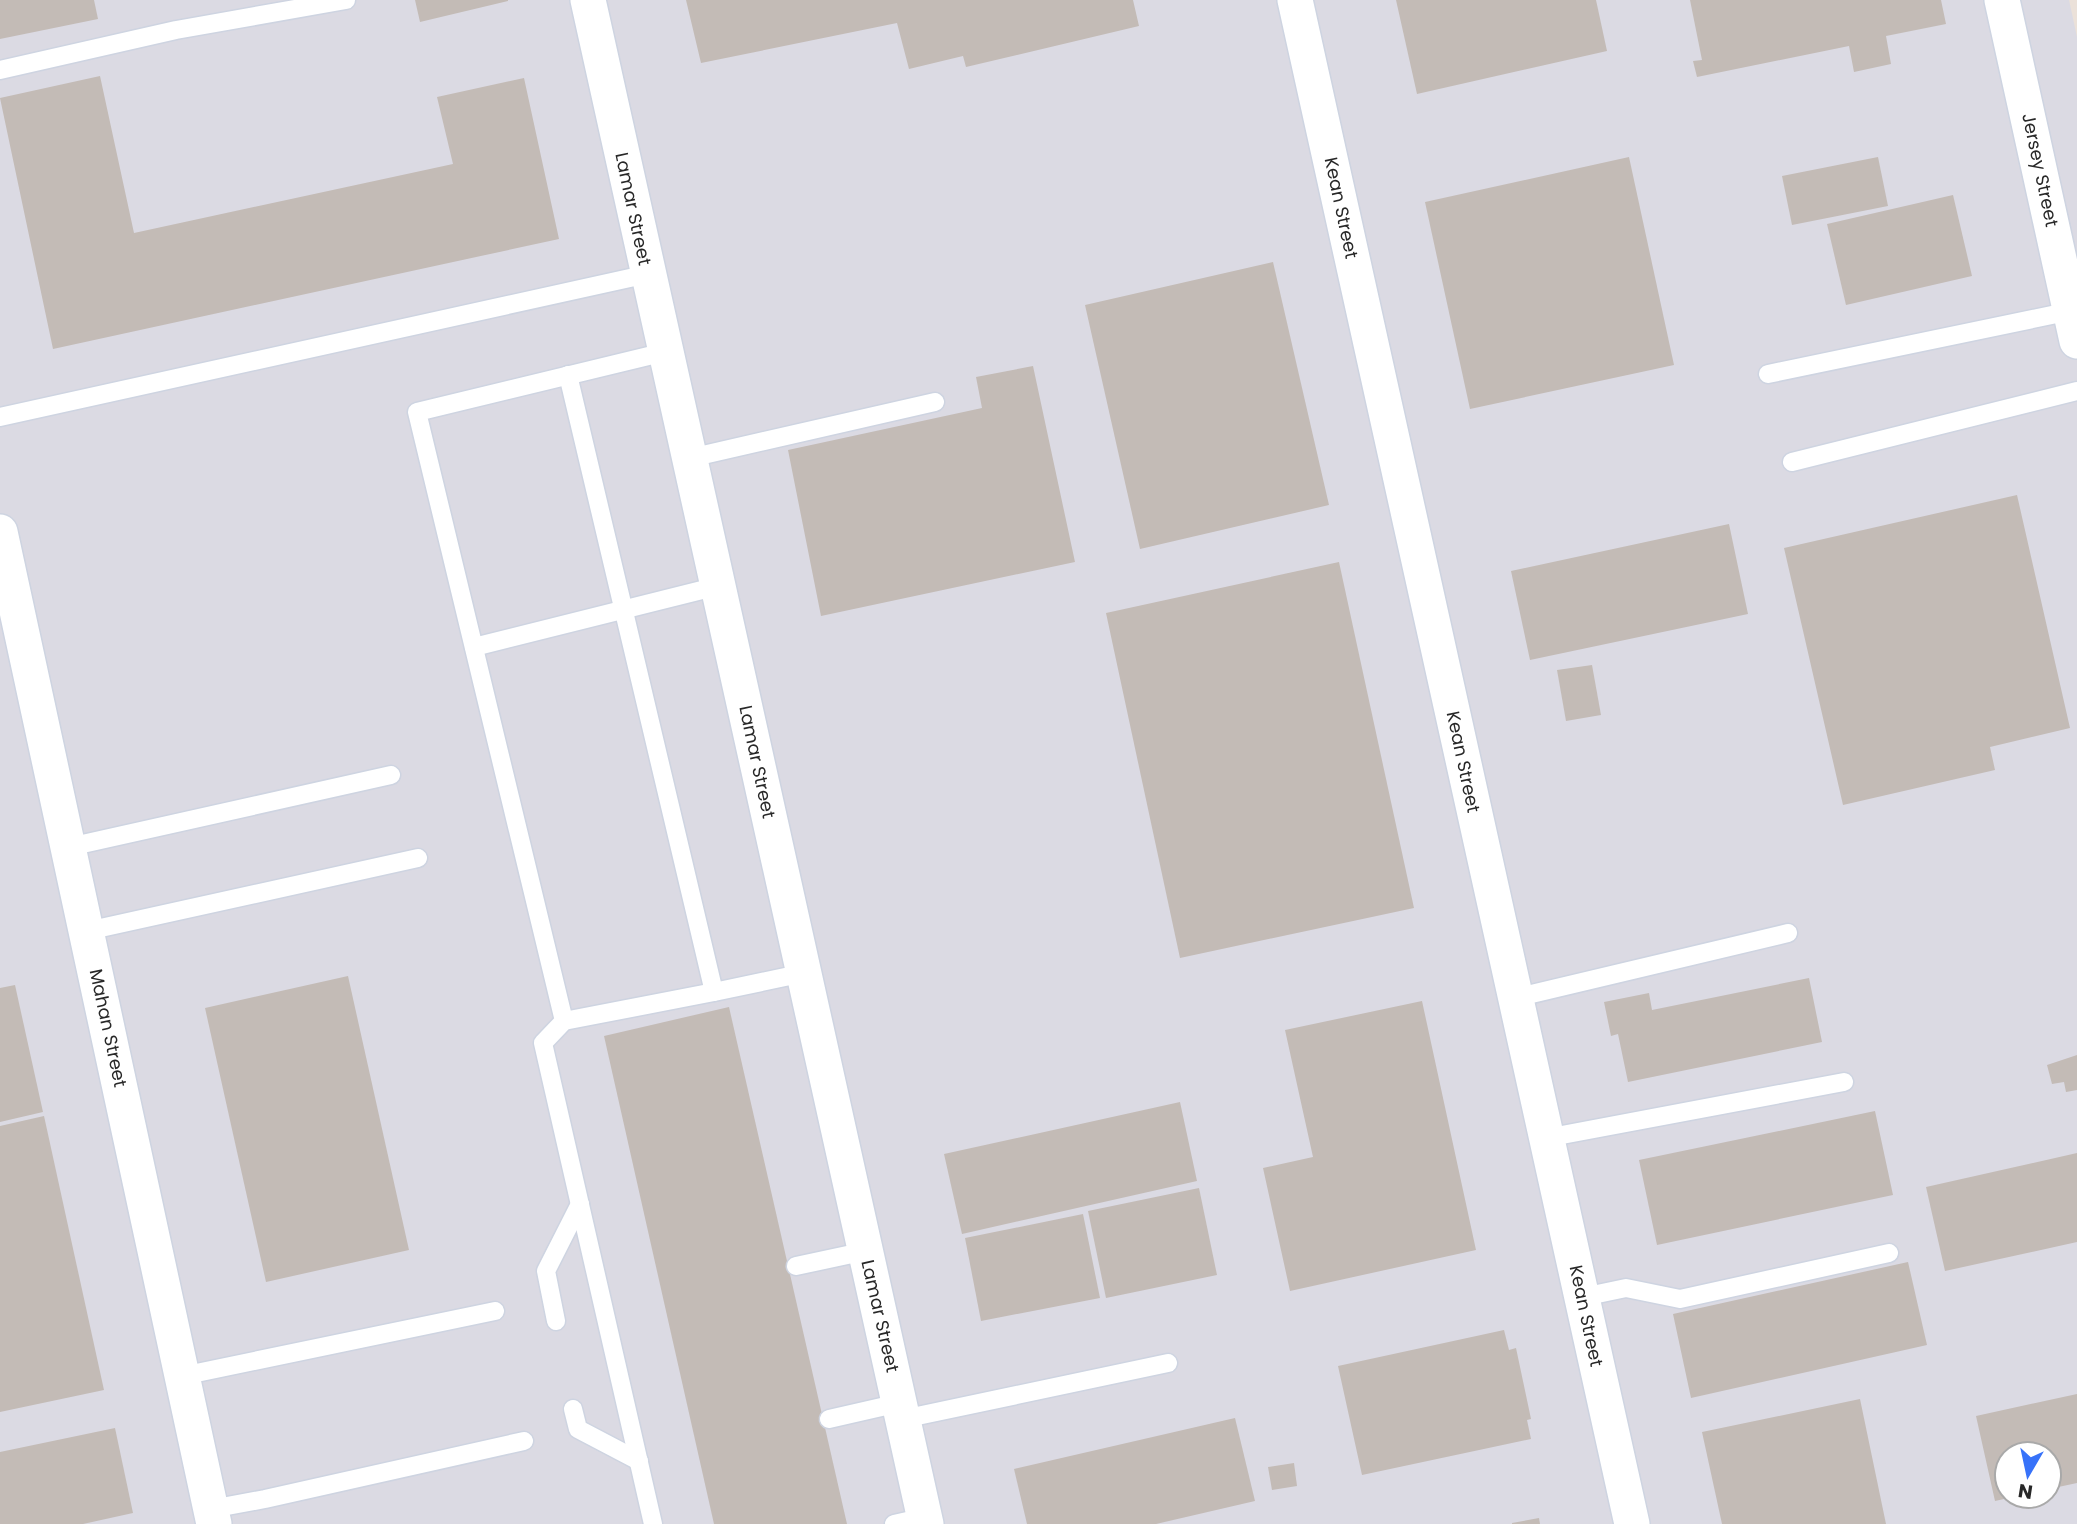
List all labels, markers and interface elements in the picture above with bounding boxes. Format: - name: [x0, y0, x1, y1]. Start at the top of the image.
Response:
- street label: Jersey Street: [2016, 111, 2065, 229]
- street label: Lamar Street: [609, 150, 658, 268]
- street label: Kean Street: [1319, 155, 1364, 261]
- street label: Lamar Street: [733, 703, 782, 821]
- street label: Kean Street: [1441, 709, 1486, 815]
- street label: Mahan Street: [84, 966, 133, 1089]
- street label: Lamar Street: [855, 1257, 906, 1375]
- street label: Kean Street: [1564, 1263, 1609, 1369]
- north arrow: [1993, 1440, 2063, 1510]
- text: N: [2016, 1477, 2035, 1506]

